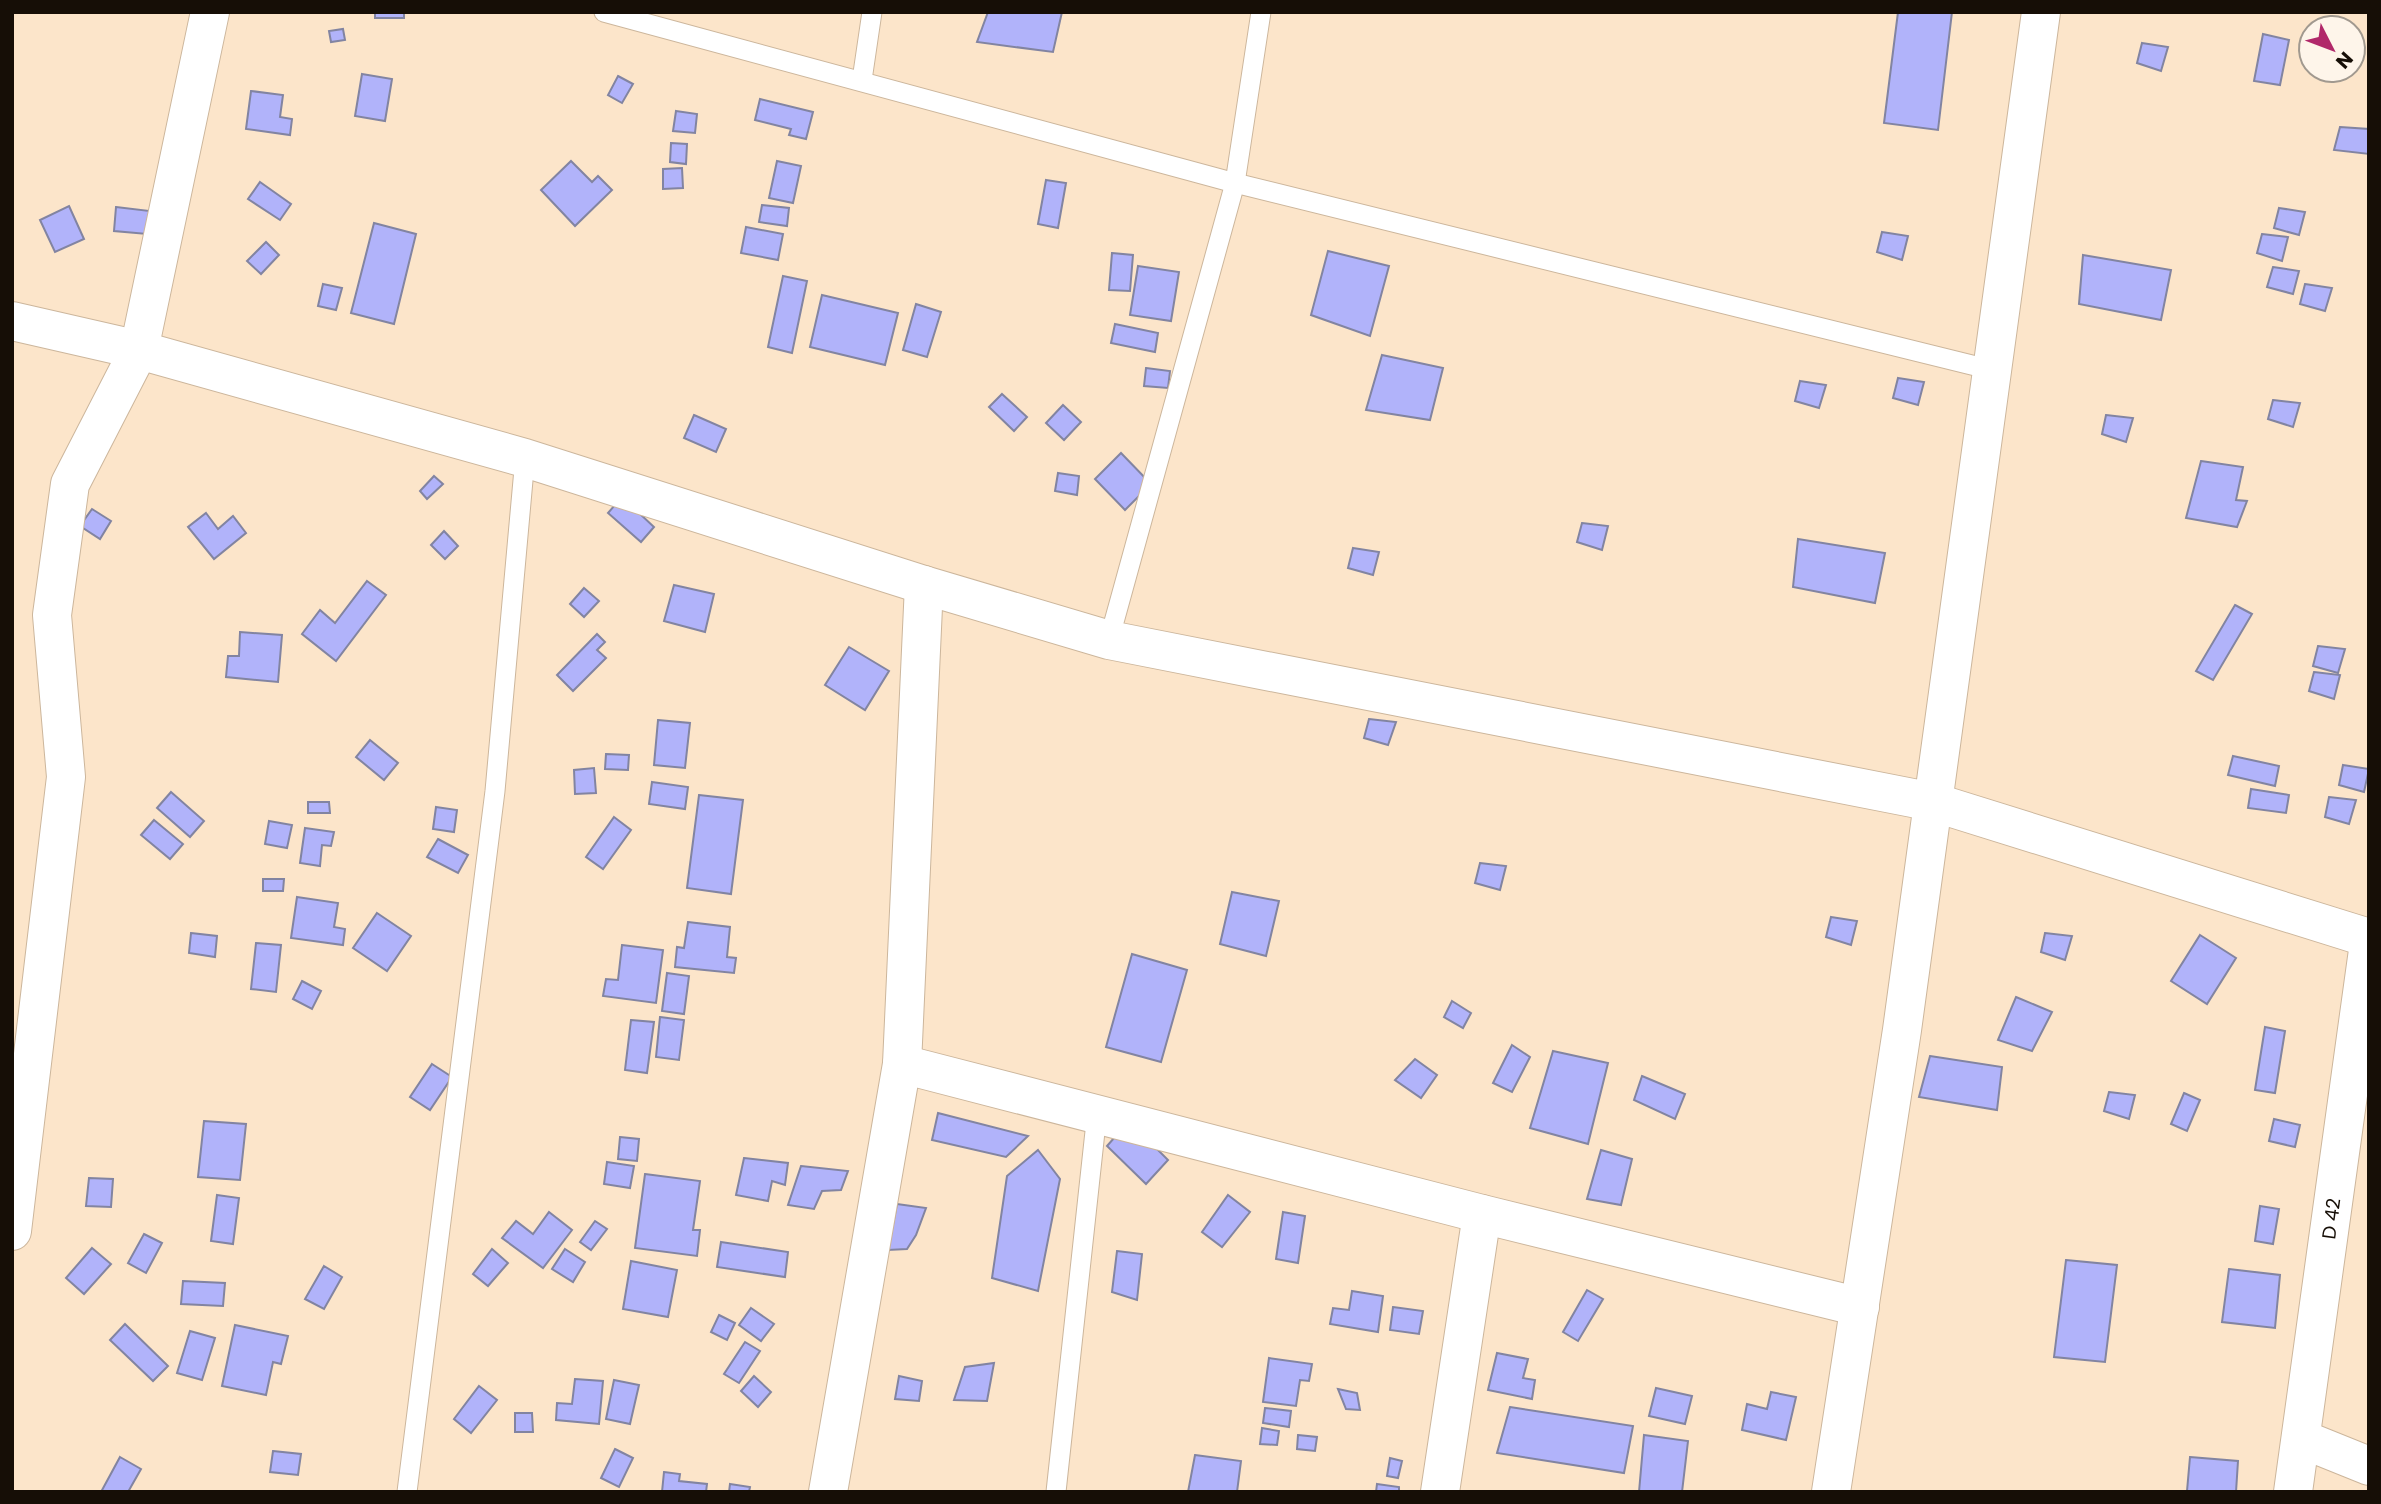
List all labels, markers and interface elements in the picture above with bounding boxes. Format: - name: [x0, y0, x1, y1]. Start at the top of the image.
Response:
- north arrow: [2297, 14, 2367, 84]
- text: N: [2329, 46, 2359, 74]
- street label: D 42: [2315, 1196, 2347, 1241]

